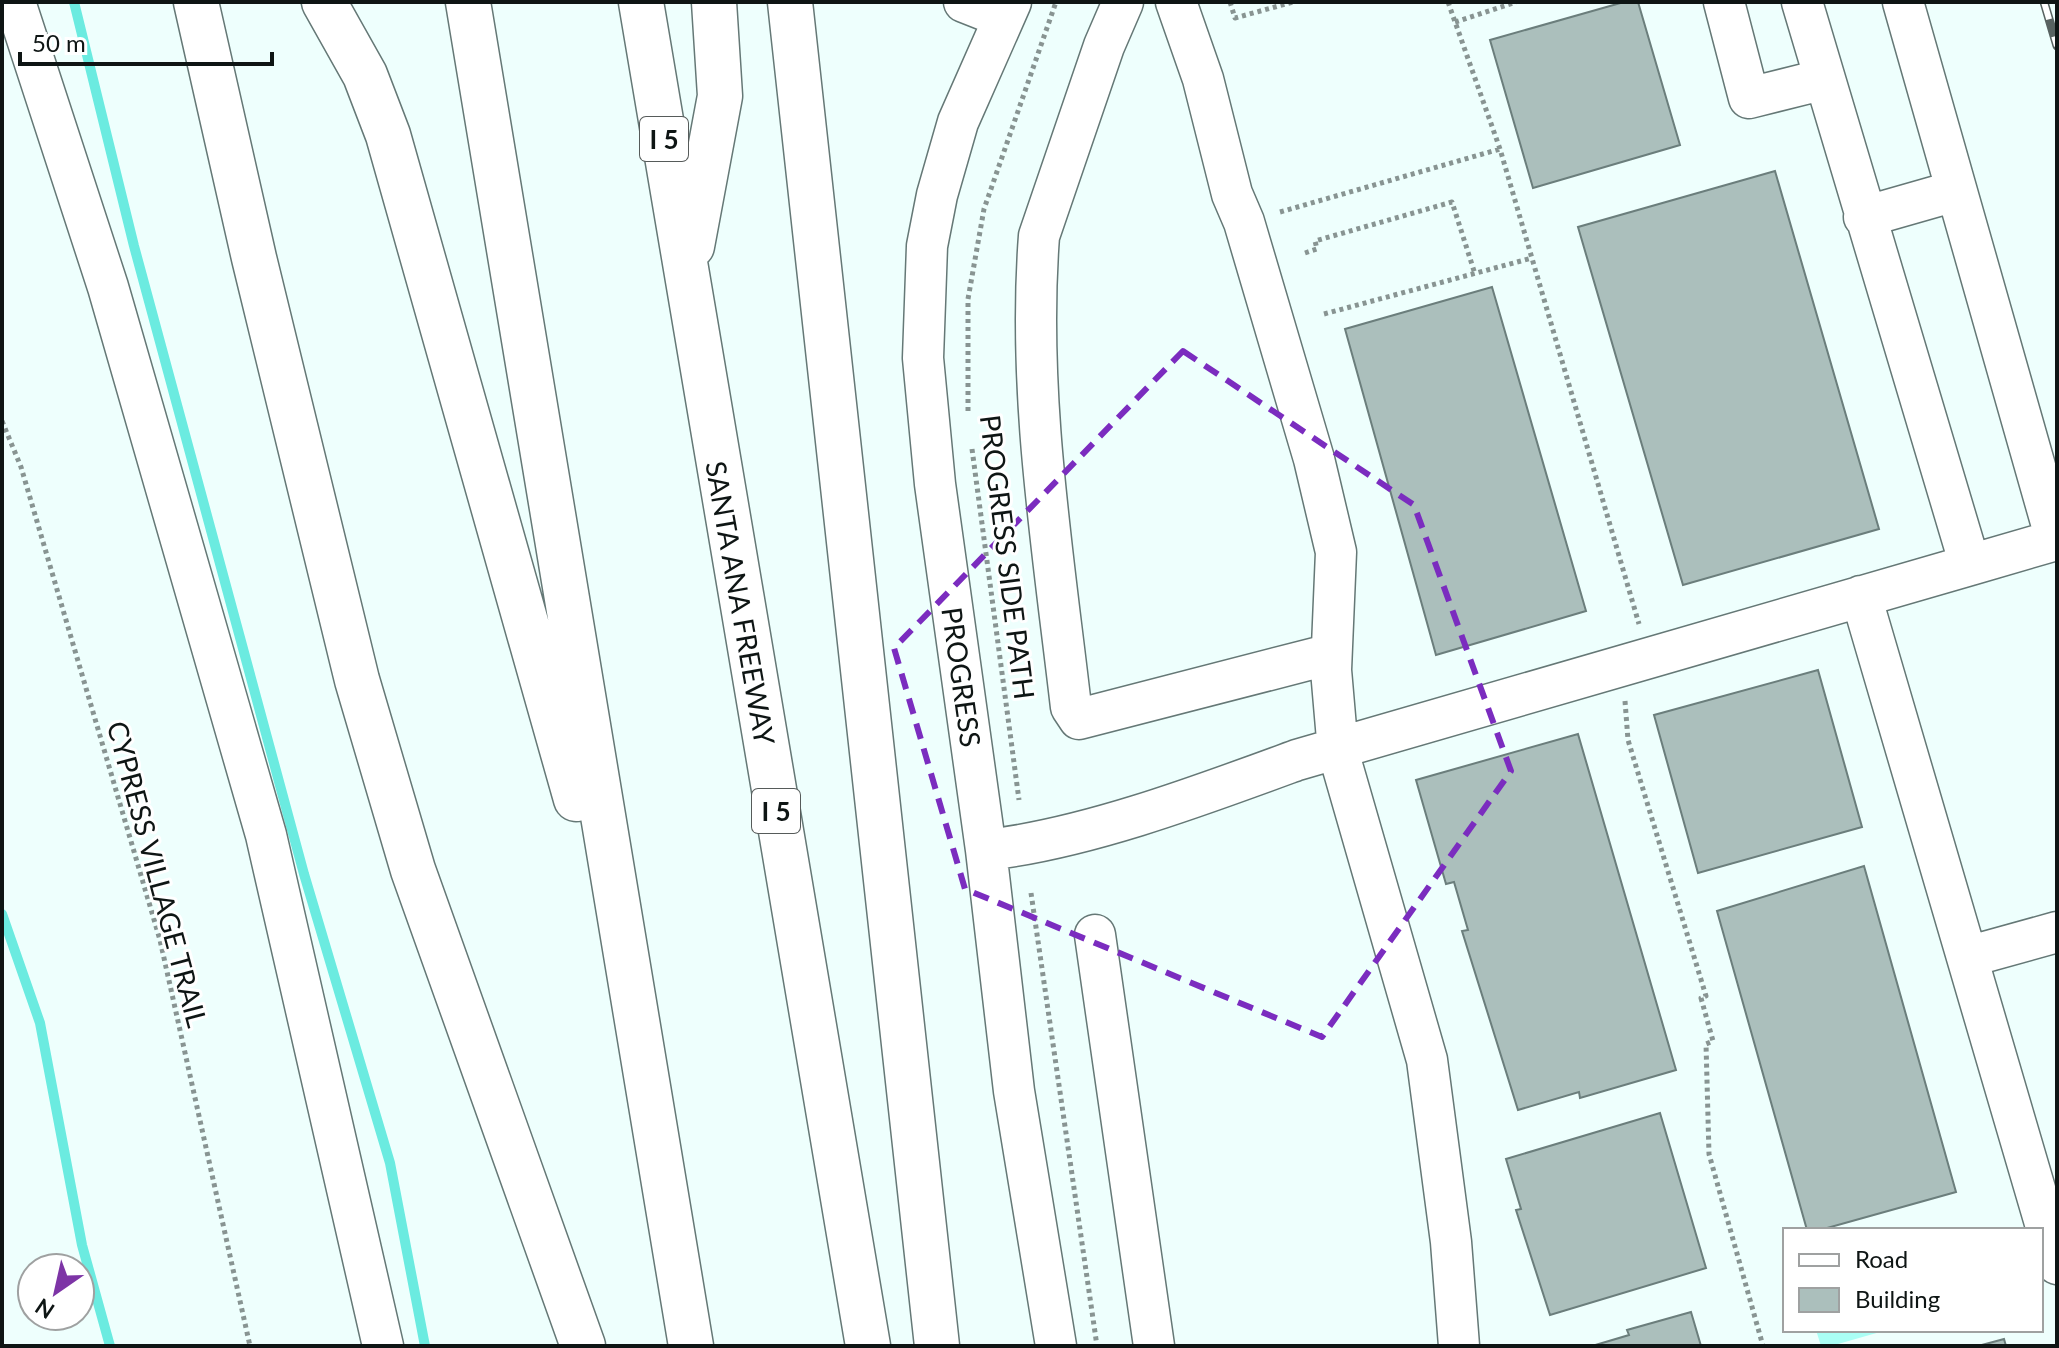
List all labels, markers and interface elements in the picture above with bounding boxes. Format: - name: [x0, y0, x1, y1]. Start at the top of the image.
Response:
- scale bar: [20, 16, 272, 66]
- text: 50 m: [32, 28, 86, 57]
- road number: I 5: [640, 117, 688, 161]
- street label: PROGRESS SIDE PATH: [974, 413, 1042, 701]
- street label: SANTA ANA FREEWAY: [699, 458, 783, 748]
- street label: PROGRESS: [935, 605, 989, 749]
- street label: CYPRESS VILLAGE TRAIL: [101, 717, 215, 1031]
- road number: I 5: [752, 789, 800, 833]
- legend: [1783, 1228, 2043, 1332]
- text: Road: [1855, 1244, 1908, 1273]
- north arrow: [16, 1252, 96, 1332]
- text: Building: [1855, 1284, 1940, 1313]
- text: N: [30, 1293, 59, 1325]

